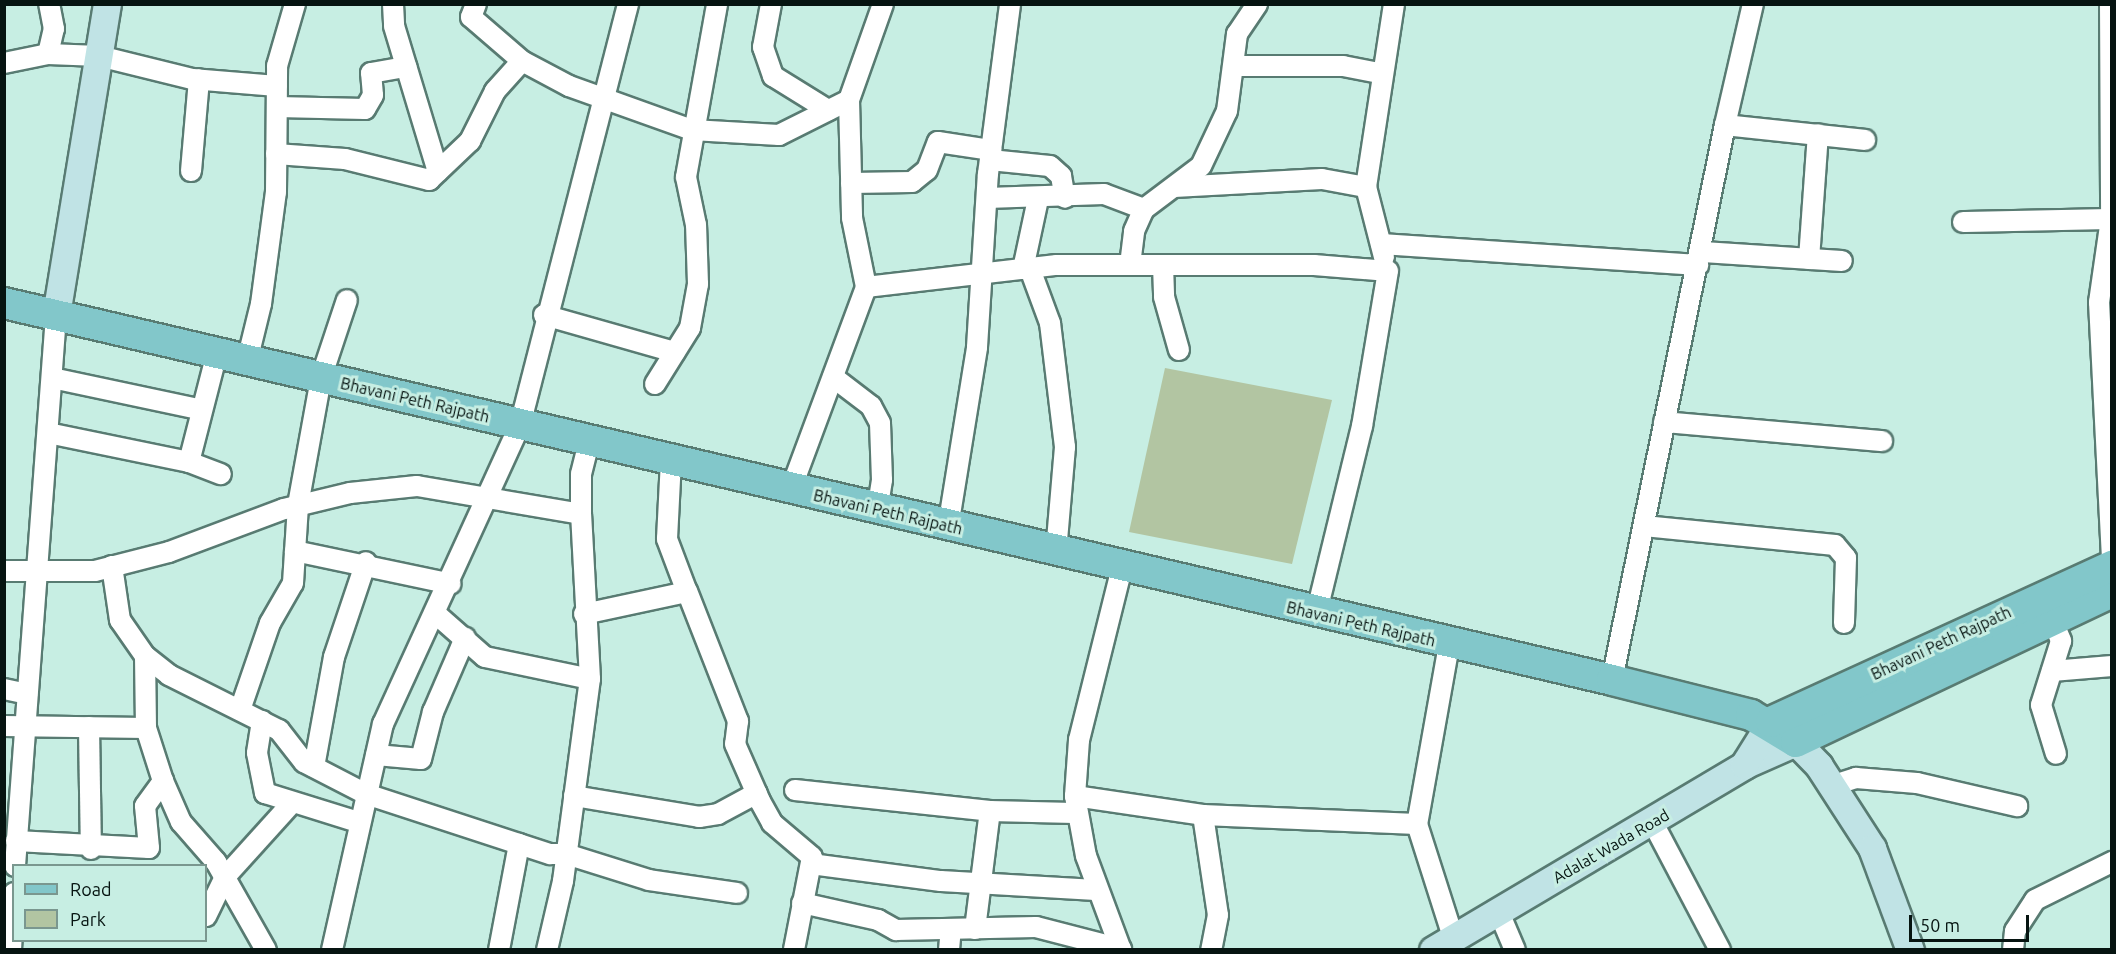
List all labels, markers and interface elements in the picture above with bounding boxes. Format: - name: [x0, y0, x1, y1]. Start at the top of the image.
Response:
- street label: Bhavani Peth Rajpath: [339, 374, 491, 426]
- street label: Bhavani Peth Rajpath: [812, 486, 964, 538]
- street label: Bhavani Peth Rajpath: [1285, 598, 1437, 650]
- street label: Bhavani Peth Rajpath: [1868, 602, 2014, 684]
- street label: Adalat Wada Road: [1549, 805, 1673, 887]
- legend: [12, 864, 207, 942]
- text: Road: [70, 879, 112, 899]
- scale bar: [1912, 903, 2032, 941]
- text: Park: [70, 909, 106, 929]
- text: 50 m: [1920, 915, 1960, 935]

